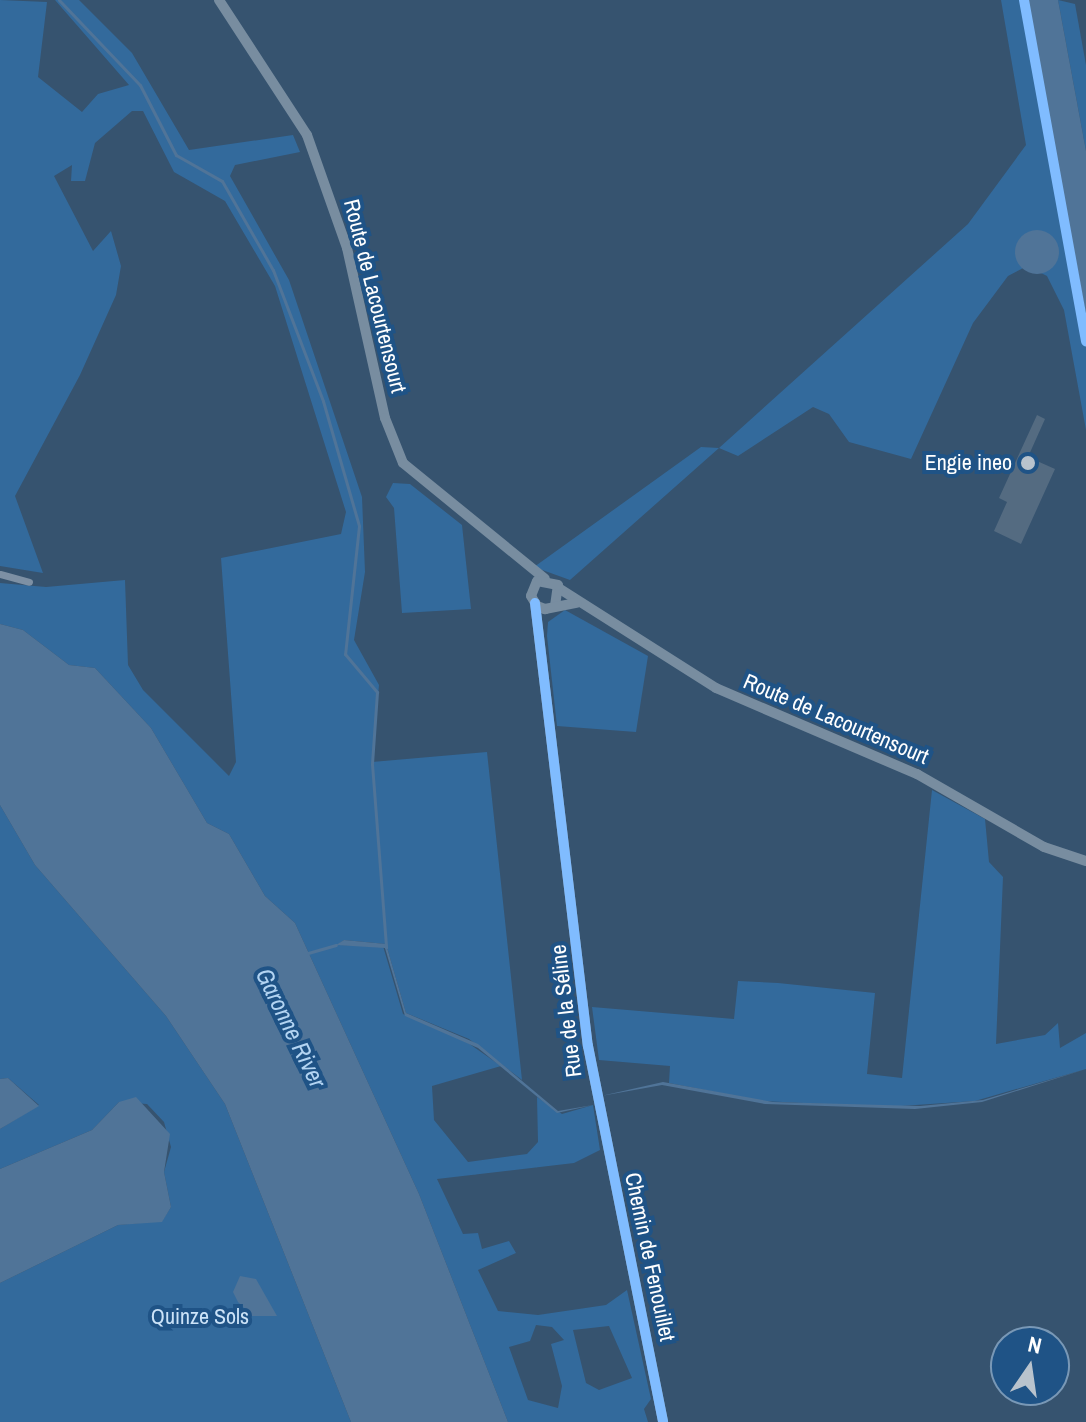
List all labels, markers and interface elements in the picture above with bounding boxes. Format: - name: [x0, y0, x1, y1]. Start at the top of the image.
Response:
- street label: Route de Lacourtensourt: [338, 196, 412, 396]
- place label: Engie ineo: [925, 450, 1012, 476]
- marker: Engie ineo: [1019, 454, 1037, 472]
- street label: Route de Lacourtensourt: [739, 668, 933, 770]
- street label: Rue de la Séline: [545, 943, 587, 1079]
- water label: Garonne River: [250, 964, 332, 1092]
- street label: Chemin de Fenouillet: [619, 1170, 681, 1344]
- park label: Quinze Sols: [151, 1304, 249, 1330]
- north arrow: [990, 1326, 1070, 1406]
- text: N: [1025, 1328, 1045, 1361]

